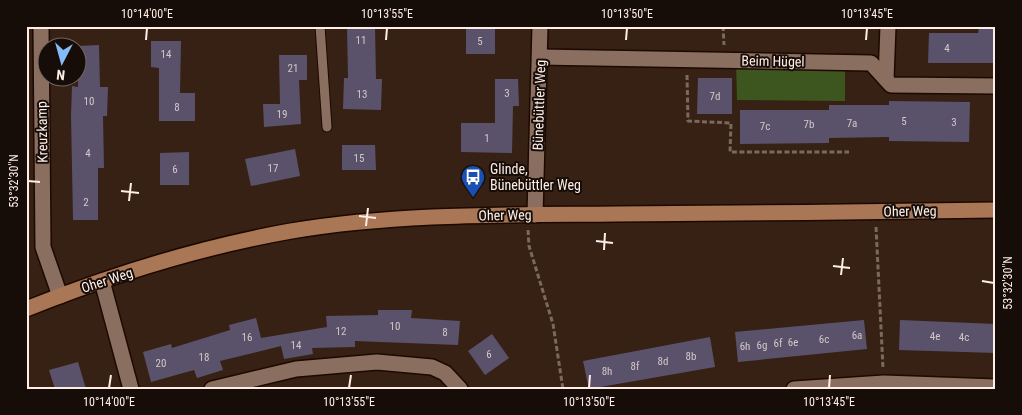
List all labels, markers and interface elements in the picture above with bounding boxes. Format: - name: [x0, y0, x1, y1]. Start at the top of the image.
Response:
- text: 10°14'00"E: [121, 7, 173, 21]
- text: 10°13'55"E: [361, 7, 413, 21]
- text: 10°13'50"E: [601, 7, 653, 21]
- text: 10°13'45"E: [841, 7, 893, 21]
- house number: 11: [356, 34, 366, 47]
- house number: 5: [477, 35, 483, 48]
- north arrow: [38, 38, 88, 88]
- house number: 4: [944, 42, 950, 55]
- house number: 14: [161, 48, 172, 61]
- street label: Beim Hügel: [741, 52, 805, 70]
- street label: Bünebüttler Weg: [529, 59, 549, 151]
- house number: 21: [288, 62, 298, 75]
- text: N: [56, 67, 66, 83]
- house number: 3: [504, 87, 510, 100]
- house number: 13: [357, 88, 367, 101]
- house number: 7d: [710, 90, 720, 103]
- house number: 10: [84, 95, 94, 108]
- street label: Kreuzkamp: [33, 101, 51, 163]
- house number: 8: [174, 101, 180, 114]
- house number: 19: [277, 108, 287, 121]
- house number: 5: [901, 115, 907, 128]
- house number: 3: [951, 116, 957, 129]
- house number: 7a: [847, 117, 857, 130]
- house number: 7b: [804, 118, 814, 131]
- house number: 7c: [760, 120, 770, 133]
- house number: 1: [484, 132, 490, 145]
- house number: 4: [85, 147, 91, 160]
- house number: 15: [354, 152, 364, 165]
- text: 53°32'30"N: [7, 154, 21, 208]
- place label: Glinde, Bünebüttler Weg: [490, 161, 581, 193]
- house number: 17: [268, 162, 278, 175]
- house number: 6: [172, 163, 178, 176]
- bus stop icon: Glinde, Bünebüttler Weg: [460, 164, 486, 198]
- house number: 2: [83, 196, 89, 209]
- street label: Oher Weg: [883, 203, 937, 219]
- street label: Oher Weg: [478, 207, 532, 223]
- text: 53°32'30"N: [1001, 256, 1015, 310]
- street label: Oher Weg: [79, 264, 135, 296]
- house number: 10: [390, 320, 400, 333]
- house number: 12: [336, 325, 346, 338]
- house number: 8: [442, 326, 448, 339]
- house number: 6a: [852, 329, 862, 342]
- house number: 4e: [930, 330, 940, 343]
- house number: 16: [242, 331, 252, 344]
- house number: 4c: [959, 331, 969, 344]
- house number: 6c: [819, 333, 829, 346]
- house number: 6e: [788, 336, 798, 349]
- house number: 6f: [774, 337, 783, 350]
- house number: 14: [291, 339, 302, 352]
- house number: 6g: [757, 339, 767, 352]
- house number: 6h: [740, 340, 750, 353]
- house number: 6: [486, 348, 492, 361]
- house number: 8b: [686, 350, 696, 363]
- house number: 18: [199, 351, 209, 364]
- house number: 8d: [658, 355, 668, 368]
- house number: 20: [156, 357, 166, 370]
- house number: 8f: [631, 360, 640, 373]
- house number: 8h: [602, 365, 612, 378]
- text: 10°14'00"E: [83, 395, 135, 409]
- text: 10°13'55"E: [323, 395, 375, 409]
- text: 10°13'50"E: [563, 395, 615, 409]
- text: 10°13'45"E: [803, 395, 855, 409]

